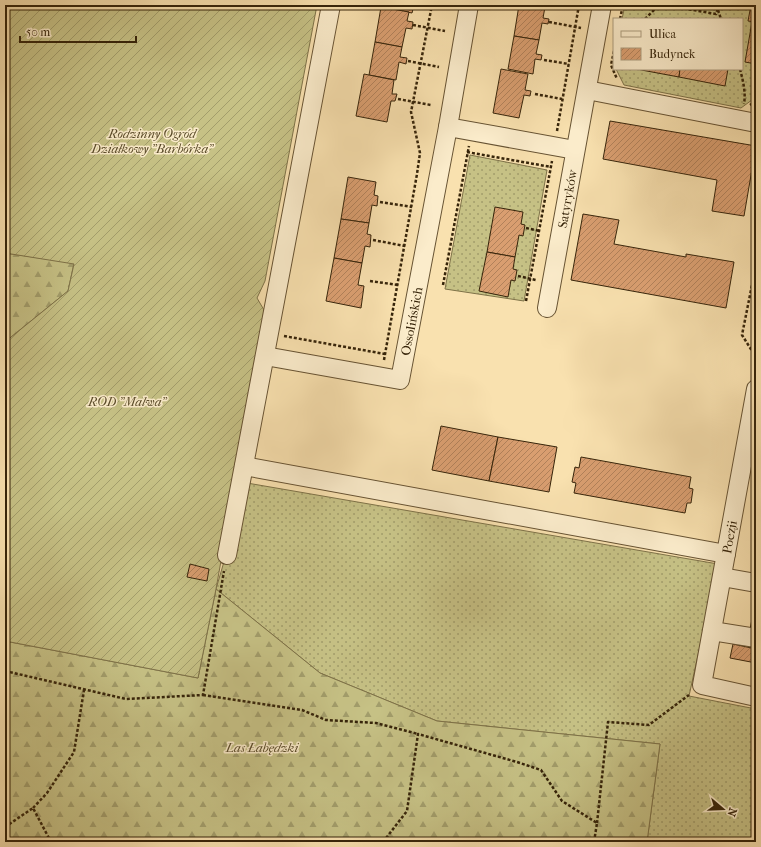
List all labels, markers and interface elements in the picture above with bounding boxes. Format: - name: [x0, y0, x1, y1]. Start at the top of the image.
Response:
- scale bar: [20, 18, 136, 44]
- legend: [613, 18, 743, 70]
- text: 50 m: [26, 25, 50, 39]
- text: Ulica: [649, 27, 676, 41]
- text: Budynek: [649, 47, 696, 61]
- park label: Rodzinny Ogród Działkowy "Barbórka": [90, 126, 214, 156]
- street label: Satyryków: [555, 168, 580, 229]
- street label: Ossolińskich: [398, 285, 426, 357]
- park label: ROD "Malwa": [87, 394, 167, 409]
- street label: Poezji: [719, 519, 740, 555]
- park label: Las Łabędzki: [225, 740, 299, 755]
- north arrow: [703, 789, 743, 829]
- text: N: [724, 806, 739, 819]

